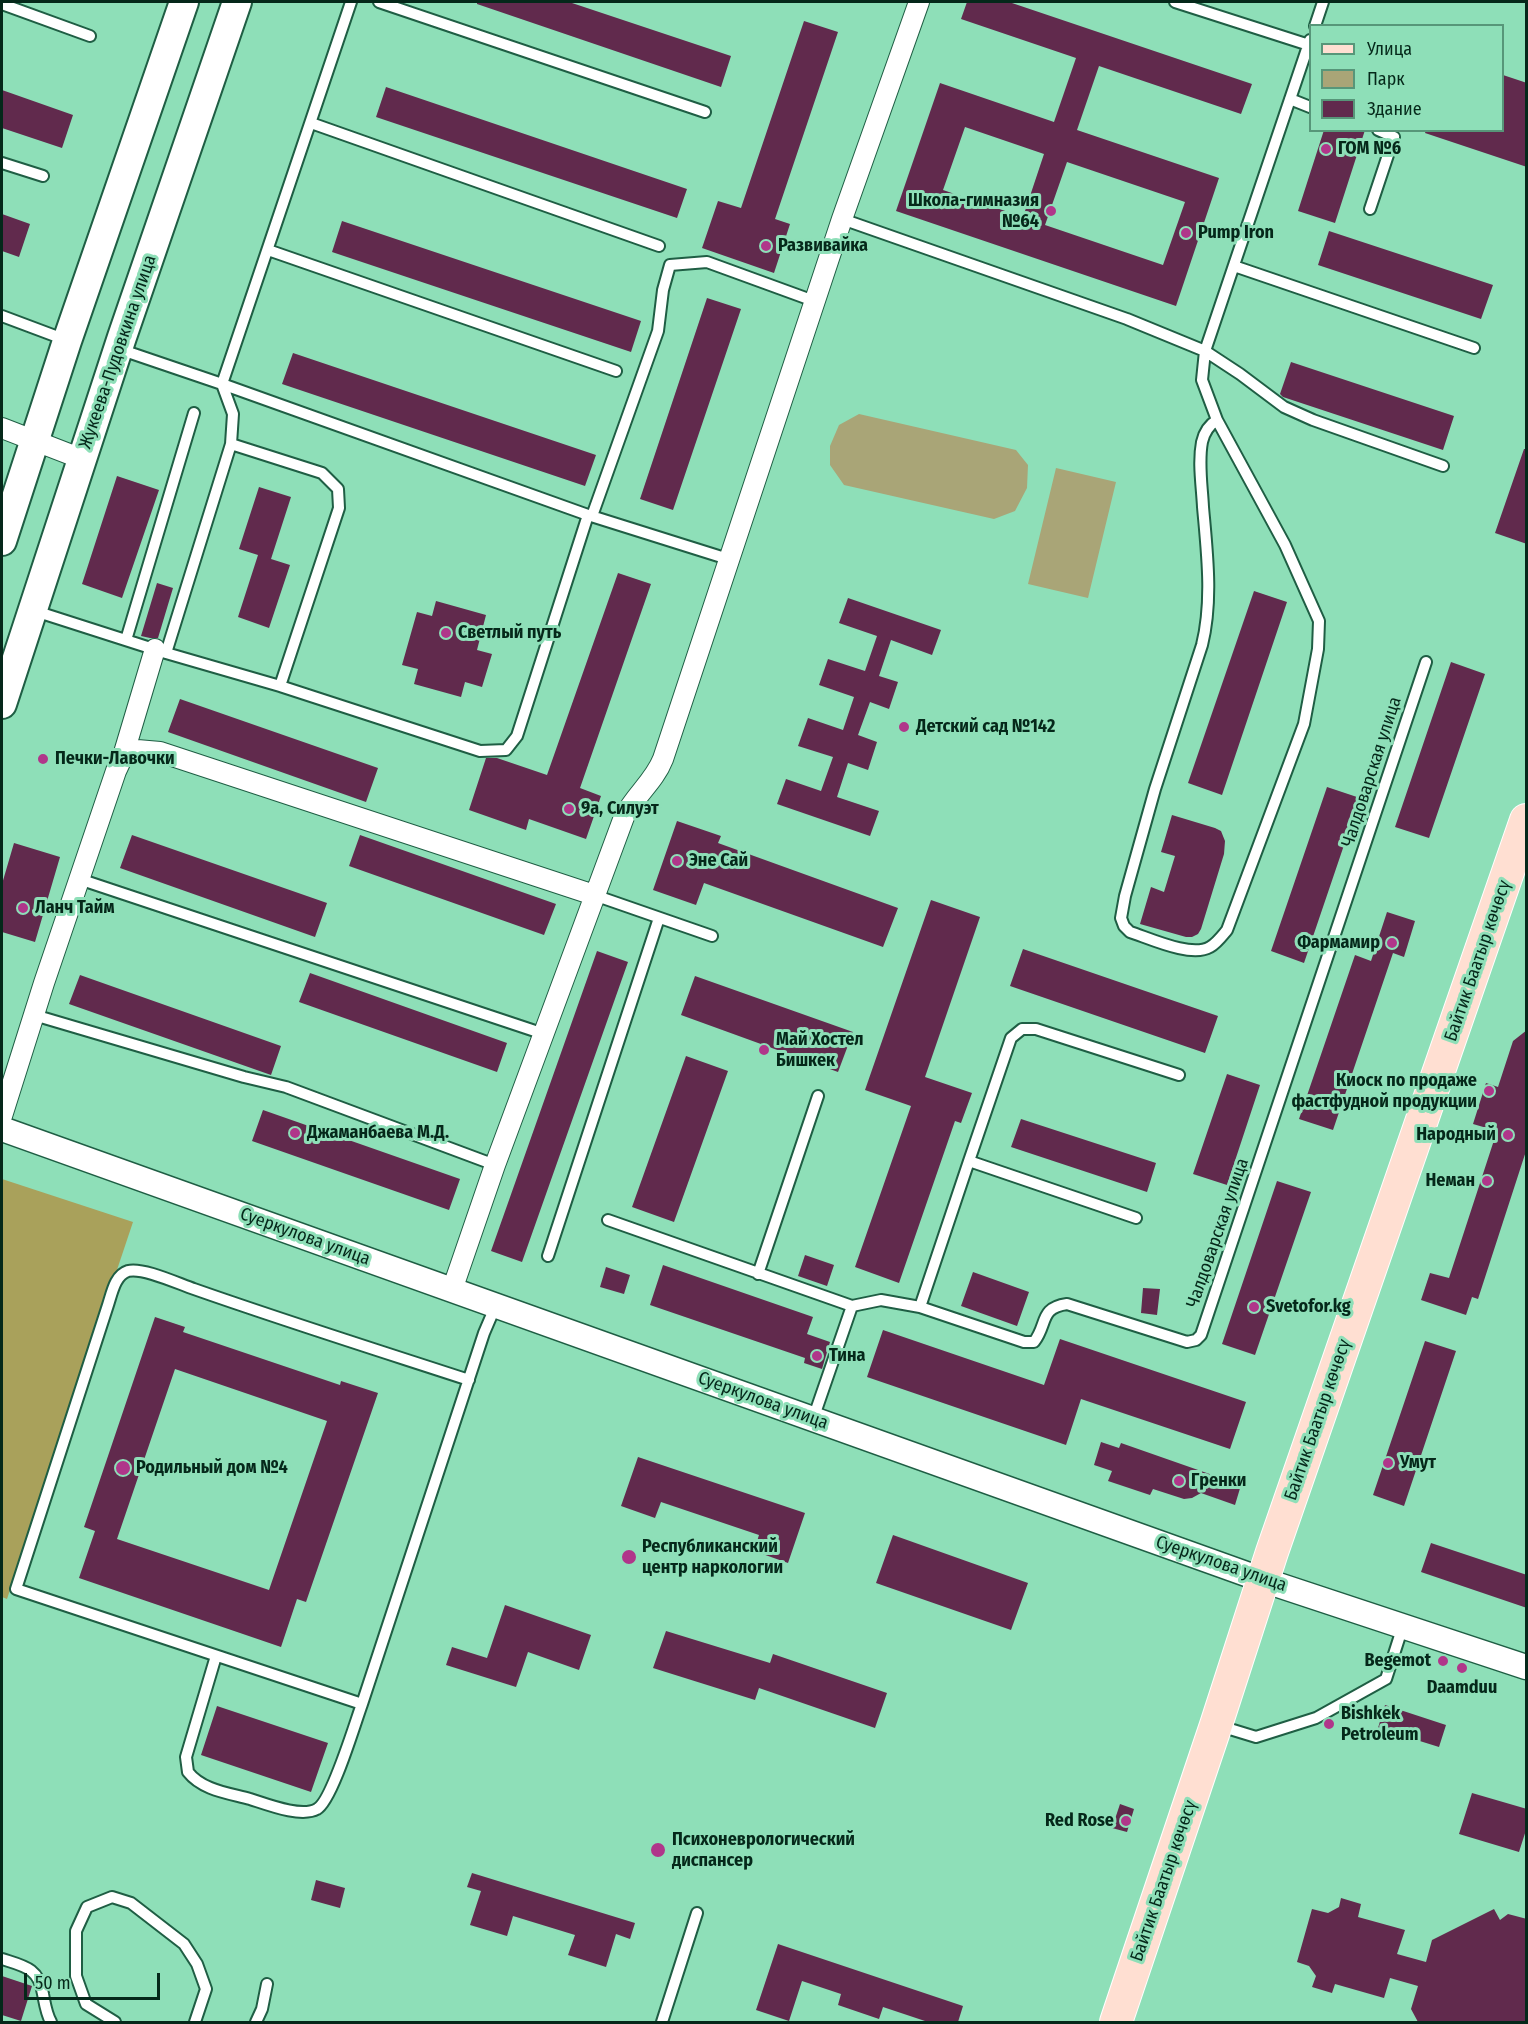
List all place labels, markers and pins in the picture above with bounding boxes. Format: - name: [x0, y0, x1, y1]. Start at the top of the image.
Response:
- place label: ГОМ №6: [1338, 138, 1401, 160]
- marker: ГОМ №6: [1319, 142, 1333, 156]
- place label: Школа-гимназия №64: [908, 190, 1039, 232]
- marker: Школа-гимназия №64: [1044, 204, 1058, 218]
- place label: Pump Iron: [1198, 222, 1274, 244]
- marker: Pump Iron: [1179, 226, 1193, 240]
- place label: Развивайка: [778, 235, 868, 257]
- marker: Развивайка: [759, 239, 773, 253]
- place label: Светлый путь: [458, 622, 561, 644]
- marker: Светлый путь: [439, 626, 453, 640]
- place label: Детский сад №142: [916, 716, 1055, 738]
- marker: Детский сад №142: [897, 720, 911, 734]
- place label: Печки-Лавочки: [55, 748, 175, 770]
- marker: Печки-Лавочки: [36, 752, 50, 766]
- place label: 9а, Силуэт: [581, 798, 659, 820]
- marker: 9а, Силуэт: [562, 802, 576, 816]
- place label: Эне Сай: [689, 850, 748, 872]
- marker: Эне Сай: [670, 854, 684, 868]
- place label: Ланч Тайм: [35, 897, 114, 919]
- marker: Ланч Тайм: [16, 901, 30, 915]
- place label: Фармамир: [1297, 932, 1380, 954]
- marker: Фармамир: [1385, 936, 1399, 950]
- place label: Май Хостел Бишкек: [776, 1029, 863, 1072]
- marker: Май Хостел Бишкек: [757, 1043, 771, 1057]
- place label: Киоск по продаже фастфудной продукции: [1291, 1070, 1477, 1112]
- marker: Киоск по продаже фастфудной продукции: [1482, 1084, 1496, 1098]
- place label: Джаманбаева М.Д.: [307, 1122, 449, 1144]
- place label: Народный: [1416, 1124, 1496, 1146]
- marker: Джаманбаева М.Д.: [288, 1126, 302, 1140]
- marker: Народный: [1501, 1128, 1515, 1142]
- place label: Неман: [1425, 1170, 1475, 1192]
- marker: Неман: [1480, 1174, 1494, 1188]
- place label: Svetofor.kg: [1266, 1296, 1351, 1318]
- marker: Svetofor.kg: [1247, 1300, 1261, 1314]
- place label: Тина: [829, 1345, 865, 1367]
- marker: Тина: [810, 1349, 824, 1363]
- place label: Умут: [1400, 1452, 1436, 1474]
- marker: Умут: [1381, 1456, 1395, 1470]
- place label: Родильный дом №4: [136, 1457, 288, 1479]
- marker: Родильный дом №4: [114, 1459, 132, 1477]
- place label: Гренки: [1191, 1470, 1246, 1492]
- marker: Гренки: [1172, 1474, 1186, 1488]
- place label: Республиканский центр наркологии: [642, 1536, 783, 1578]
- marker: Республиканский центр наркологии: [620, 1548, 638, 1566]
- place label: Begemot: [1364, 1650, 1431, 1672]
- marker: Begemot: [1436, 1654, 1450, 1668]
- marker: Daamduu: [1455, 1661, 1469, 1675]
- place label: Daamduu: [1427, 1677, 1497, 1699]
- place label: Bishkek Petroleum: [1341, 1703, 1418, 1746]
- marker: Bishkek Petroleum: [1322, 1717, 1336, 1731]
- place label: Red Rose: [1045, 1810, 1114, 1832]
- marker: Red Rose: [1119, 1814, 1133, 1828]
- place label: Психоневрологический диспансер: [672, 1829, 855, 1872]
- marker: Психоневрологический диспансер: [649, 1841, 667, 1859]

